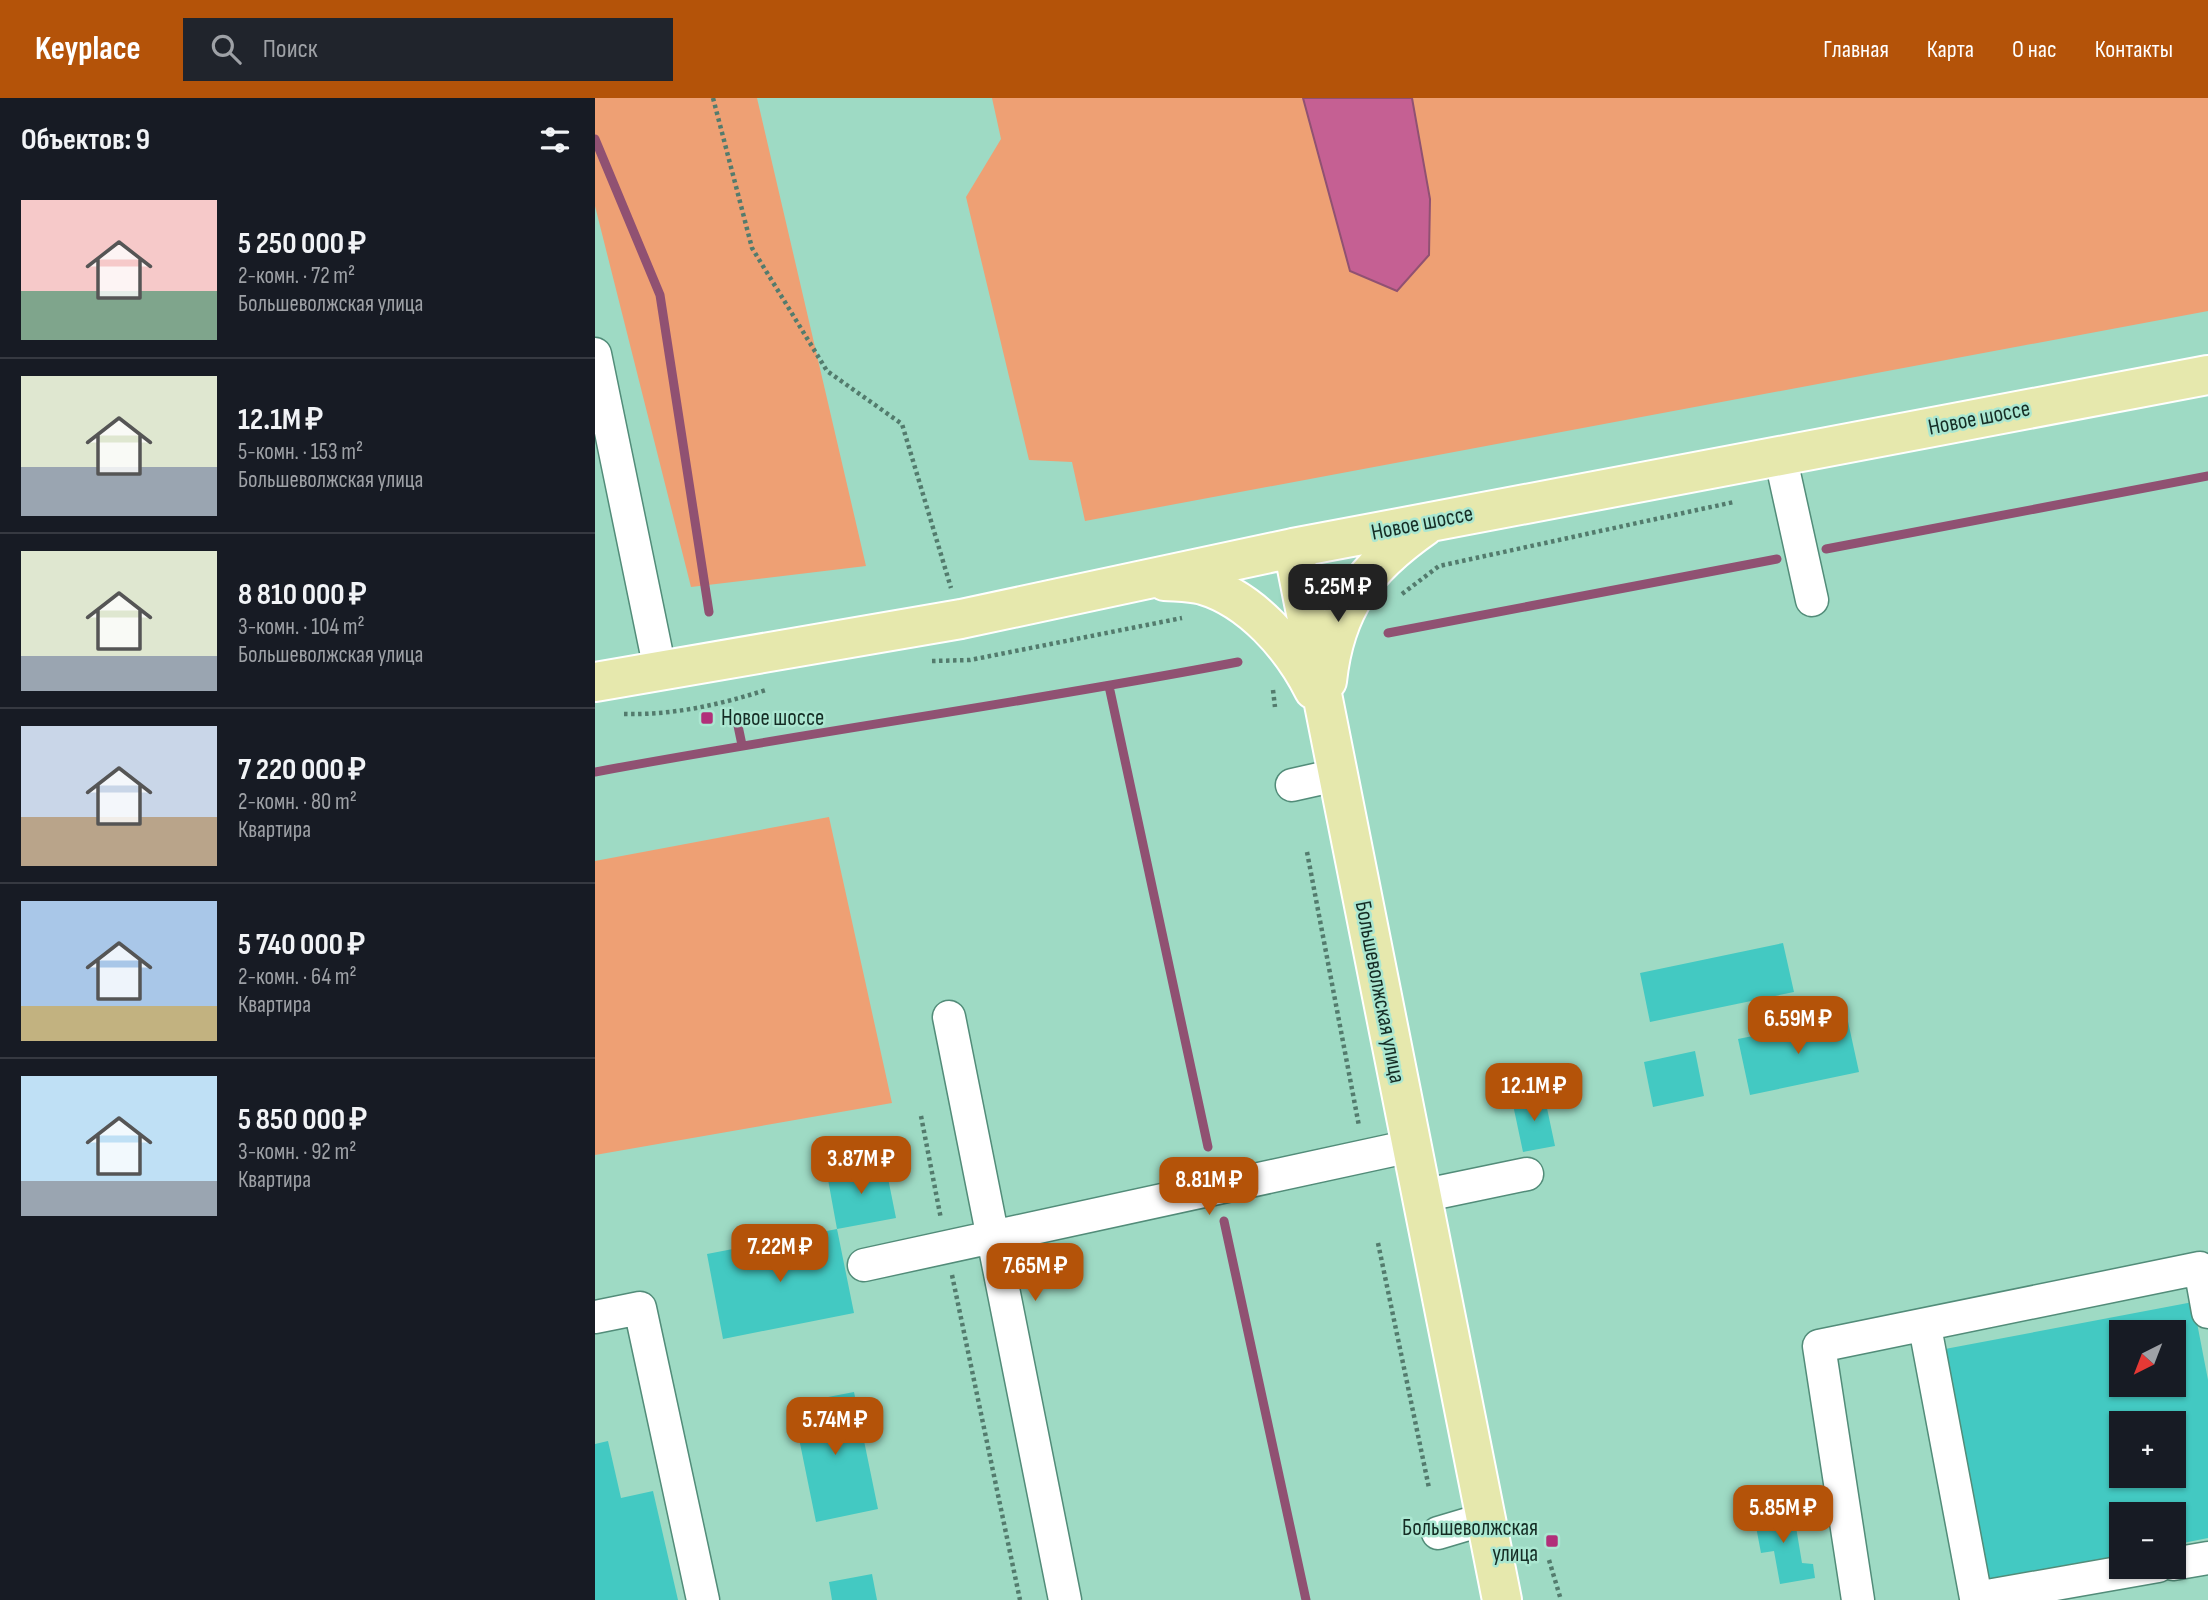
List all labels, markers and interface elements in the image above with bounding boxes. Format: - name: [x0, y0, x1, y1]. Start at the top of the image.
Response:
- search box: [183, 18, 673, 81]
- text: Keyplace: [35, 29, 141, 69]
- icon: search: [207, 30, 245, 68]
- text: Поиск: [263, 34, 318, 65]
- text: Главная: [1823, 35, 1889, 64]
- text: Карта: [1927, 35, 1974, 64]
- text: О нас: [2012, 35, 2057, 64]
- text: Контакты: [2095, 35, 2173, 64]
- icon: filters: [536, 121, 574, 159]
- text: Объектов: 9: [21, 122, 150, 158]
- text: 5 250 000 ₽: [238, 226, 366, 262]
- icon: home: [77, 228, 161, 312]
- text: 2-комн. · 72 m²: [238, 262, 355, 290]
- text: Большеволжская улица: [238, 290, 423, 318]
- street label: Новое шоссе: [1926, 394, 2032, 442]
- text: 12.1M ₽: [238, 402, 323, 438]
- icon: home: [77, 404, 161, 488]
- text: 5-комн. · 153 m²: [238, 438, 363, 466]
- text: Большеволжская улица: [238, 466, 423, 494]
- street label: Новое шоссе: [1369, 499, 1475, 547]
- pin: 5.25M ₽: [1273, 564, 1403, 624]
- text: 5.25M ₽: [1304, 573, 1372, 601]
- text: 8 810 000 ₽: [238, 577, 367, 613]
- icon: home: [77, 579, 161, 663]
- text: 3-комн. · 104 m²: [238, 613, 365, 641]
- text: Большеволжская улица: [238, 641, 423, 669]
- place label: Новое шоссе: [721, 704, 824, 732]
- marker: Новое шоссе: [699, 710, 715, 726]
- text: 7 220 000 ₽: [238, 752, 366, 788]
- icon: home: [77, 754, 161, 838]
- text: 2-комн. · 80 m²: [238, 788, 357, 816]
- text: Квартира: [238, 816, 311, 844]
- street label: Большеволжская улица: [1349, 898, 1411, 1086]
- text: 5 740 000 ₽: [238, 927, 365, 963]
- icon: home: [77, 929, 161, 1013]
- text: 2-комн. · 64 m²: [238, 963, 357, 991]
- text: Квартира: [238, 991, 311, 1019]
- pin: 6.59M ₽: [1733, 996, 1863, 1056]
- text: 6.59M ₽: [1764, 1005, 1832, 1033]
- pin: 12.1M ₽: [1469, 1063, 1599, 1123]
- text: 12.1M ₽: [1501, 1072, 1567, 1100]
- text: 5 850 000 ₽: [238, 1102, 367, 1138]
- icon: home: [77, 1104, 161, 1188]
- pin: 3.87M ₽: [796, 1136, 926, 1196]
- text: 3-комн. · 92 m²: [238, 1138, 356, 1166]
- text: 3.87M ₽: [827, 1145, 895, 1173]
- pin: 8.81M ₽: [1144, 1158, 1274, 1217]
- text: Квартира: [238, 1166, 311, 1194]
- text: 8.81M ₽: [1175, 1166, 1243, 1194]
- pin: 7.22M ₽: [715, 1224, 845, 1284]
- text: 7.22M ₽: [747, 1233, 813, 1261]
- pin: 7.65M ₽: [970, 1244, 1100, 1303]
- text: 7.65M ₽: [1002, 1252, 1068, 1280]
- north arrow: [2109, 1320, 2186, 1396]
- map controls: [2109, 1320, 2186, 1579]
- pin: 5.74M ₽: [770, 1398, 900, 1457]
- text: 5.74M ₽: [802, 1406, 868, 1434]
- button: +: [2109, 1411, 2186, 1488]
- pin: 5.85M ₽: [1718, 1486, 1848, 1545]
- text: 5.85M ₽: [1749, 1494, 1817, 1522]
- button: −: [2109, 1502, 2186, 1579]
- place label: Большеволжская улица: [1402, 1514, 1538, 1568]
- marker: Большеволжская улица: [1544, 1533, 1560, 1549]

